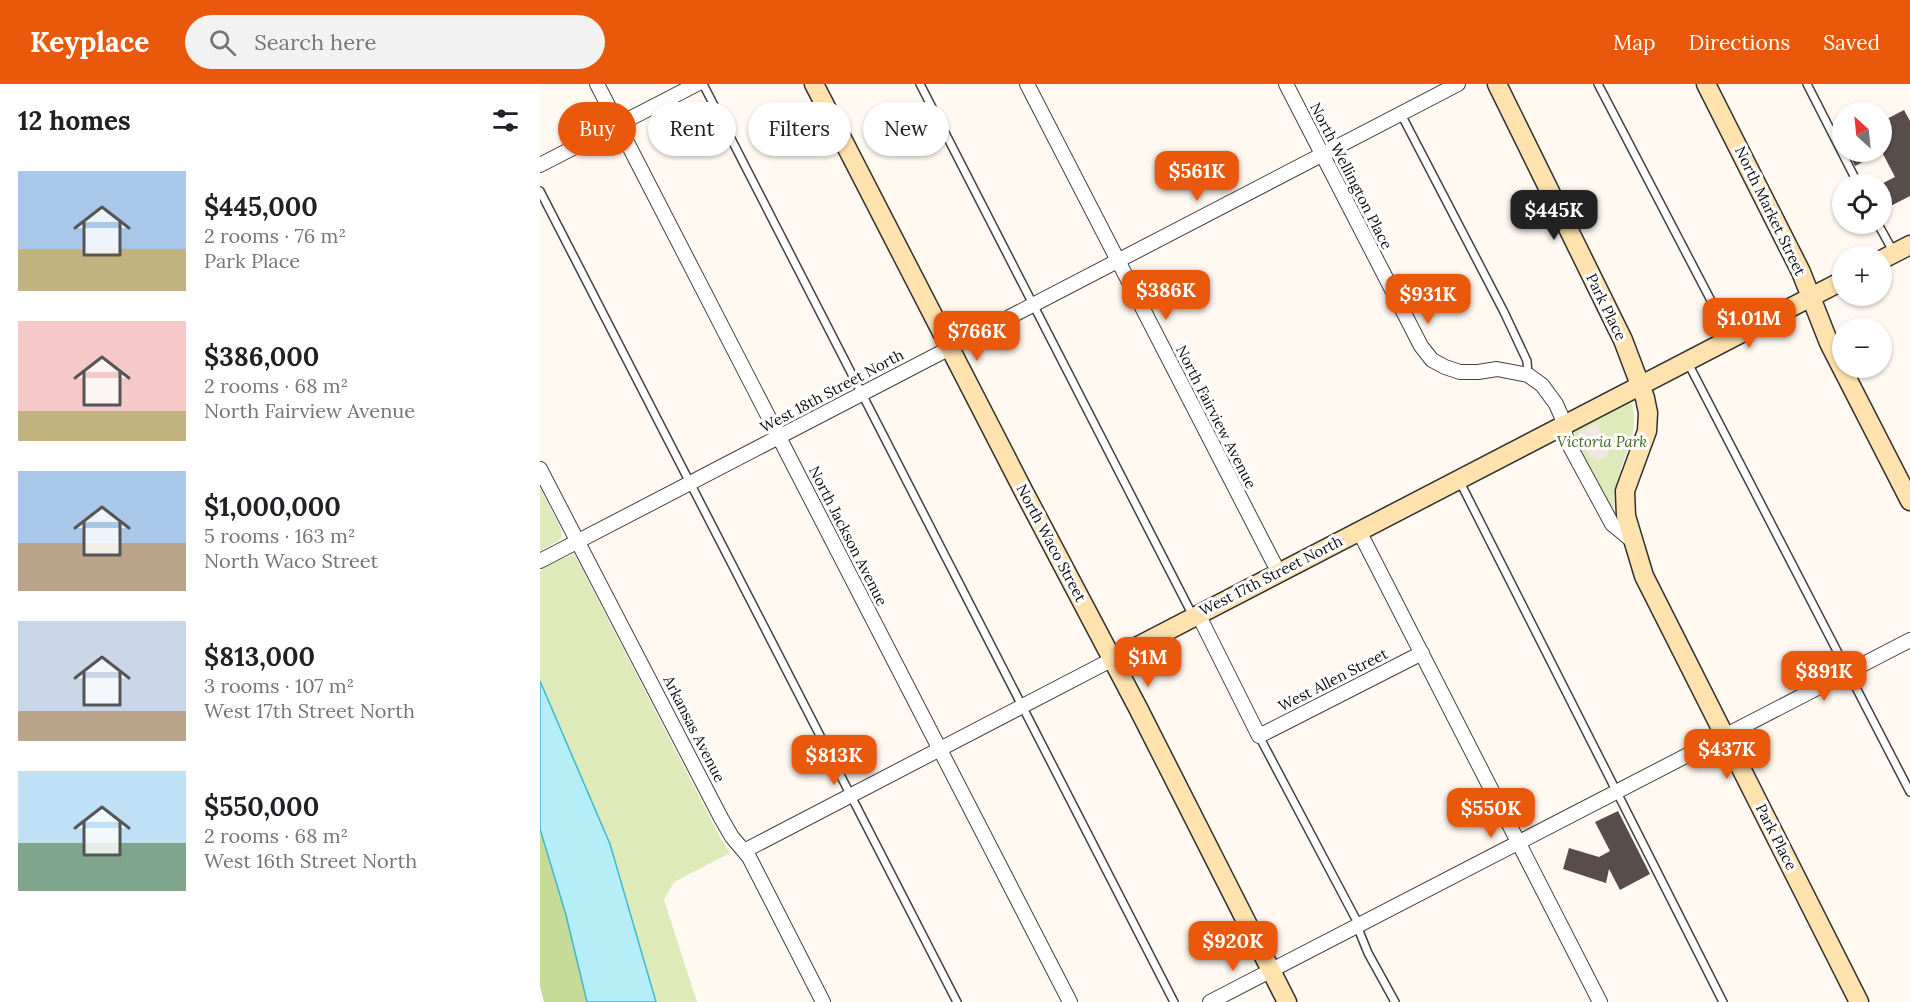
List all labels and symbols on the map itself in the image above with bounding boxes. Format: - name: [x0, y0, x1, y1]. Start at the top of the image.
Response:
- street label: North Wellington Place: [1306, 99, 1397, 252]
- north arrow: [1832, 102, 1892, 162]
- street label: North Market Street: [1731, 143, 1810, 279]
- pin: $561K: [1155, 151, 1239, 202]
- pin: $445K: [1512, 190, 1596, 241]
- pin: $386K: [1124, 270, 1208, 321]
- street label: Park Place: [1582, 270, 1631, 343]
- pin: $931K: [1386, 274, 1470, 325]
- pin: $1.01M: [1700, 298, 1798, 349]
- pin: $766K: [935, 311, 1019, 362]
- street label: North Fairview Avenue: [1172, 342, 1261, 492]
- street label: West 18th Street North: [757, 345, 907, 436]
- park label: Victoria Park: [1557, 432, 1647, 451]
- street label: North Jackson Avenue: [805, 463, 892, 609]
- street label: North Waco Street: [1012, 481, 1091, 605]
- street label: West 17th Street North: [1196, 531, 1346, 620]
- pin: $1M: [1119, 637, 1177, 688]
- street label: West Allen Street: [1275, 644, 1391, 715]
- pin: $891K: [1782, 651, 1866, 702]
- street label: Arkansas Avenue: [659, 671, 730, 785]
- pin: $437K: [1685, 729, 1769, 780]
- pin: $813K: [792, 735, 876, 786]
- pin: $550K: [1449, 788, 1533, 839]
- street label: Park Place: [1752, 800, 1801, 873]
- pin: $920K: [1191, 921, 1275, 972]

